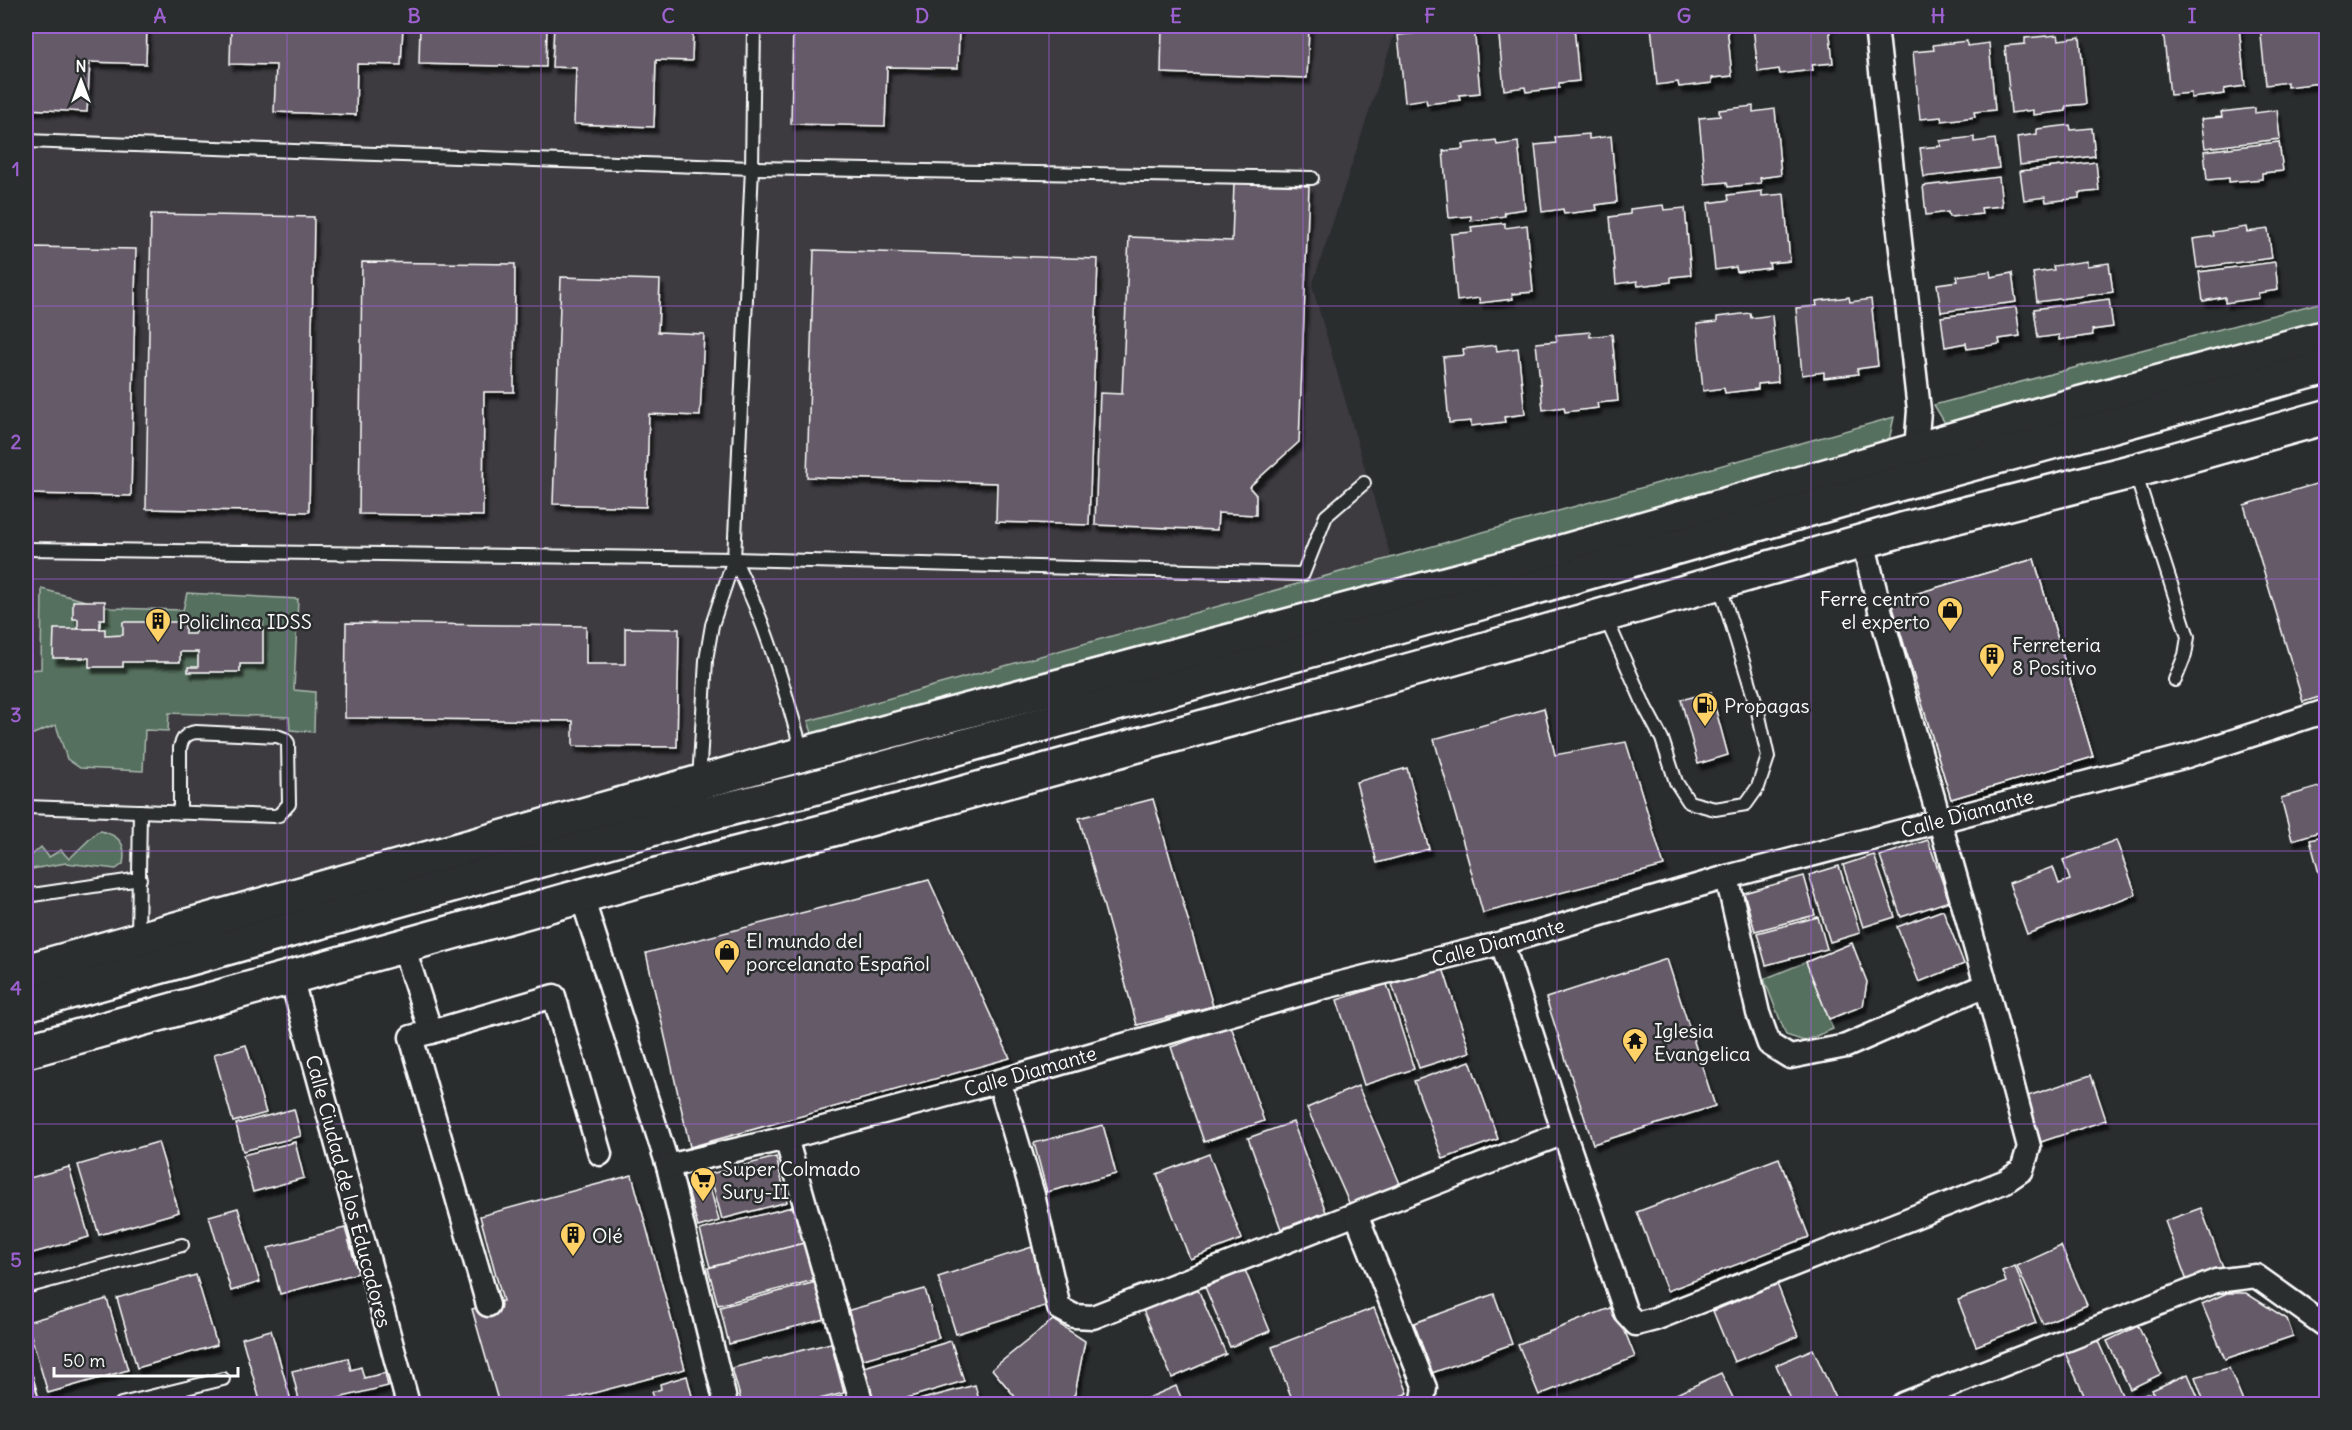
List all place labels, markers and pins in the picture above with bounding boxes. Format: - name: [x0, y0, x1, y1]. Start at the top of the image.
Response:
- place label: Ferre centro el experto: [1820, 586, 1930, 634]
- shop icon: Ferre centro el experto: [1935, 595, 1965, 633]
- building icon: Policlinca IDSS: [143, 606, 173, 644]
- place label: Policlinca IDSS: [178, 609, 312, 634]
- place label: Ferreteria 8 Positivo: [2012, 632, 2101, 680]
- building icon: Ferreteria 8 Positivo: [1977, 641, 2007, 679]
- fuel station icon: Propagas: [1690, 690, 1720, 728]
- place label: Propagas: [1724, 693, 1810, 718]
- place label: El mundo del porcelanato Español: [746, 928, 930, 976]
- shop icon: El mundo del porcelanato Español: [712, 937, 742, 975]
- place label: Iglesia Evangelica: [1654, 1018, 1750, 1066]
- temple icon: Iglesia Evangelica: [1620, 1026, 1650, 1064]
- place label: Super Colmado Sury-II: [722, 1156, 860, 1204]
- supermarket icon: Super Colmado Sury-II: [688, 1165, 718, 1203]
- building icon: Olé: [558, 1220, 588, 1258]
- place label: Olé: [592, 1223, 623, 1248]

